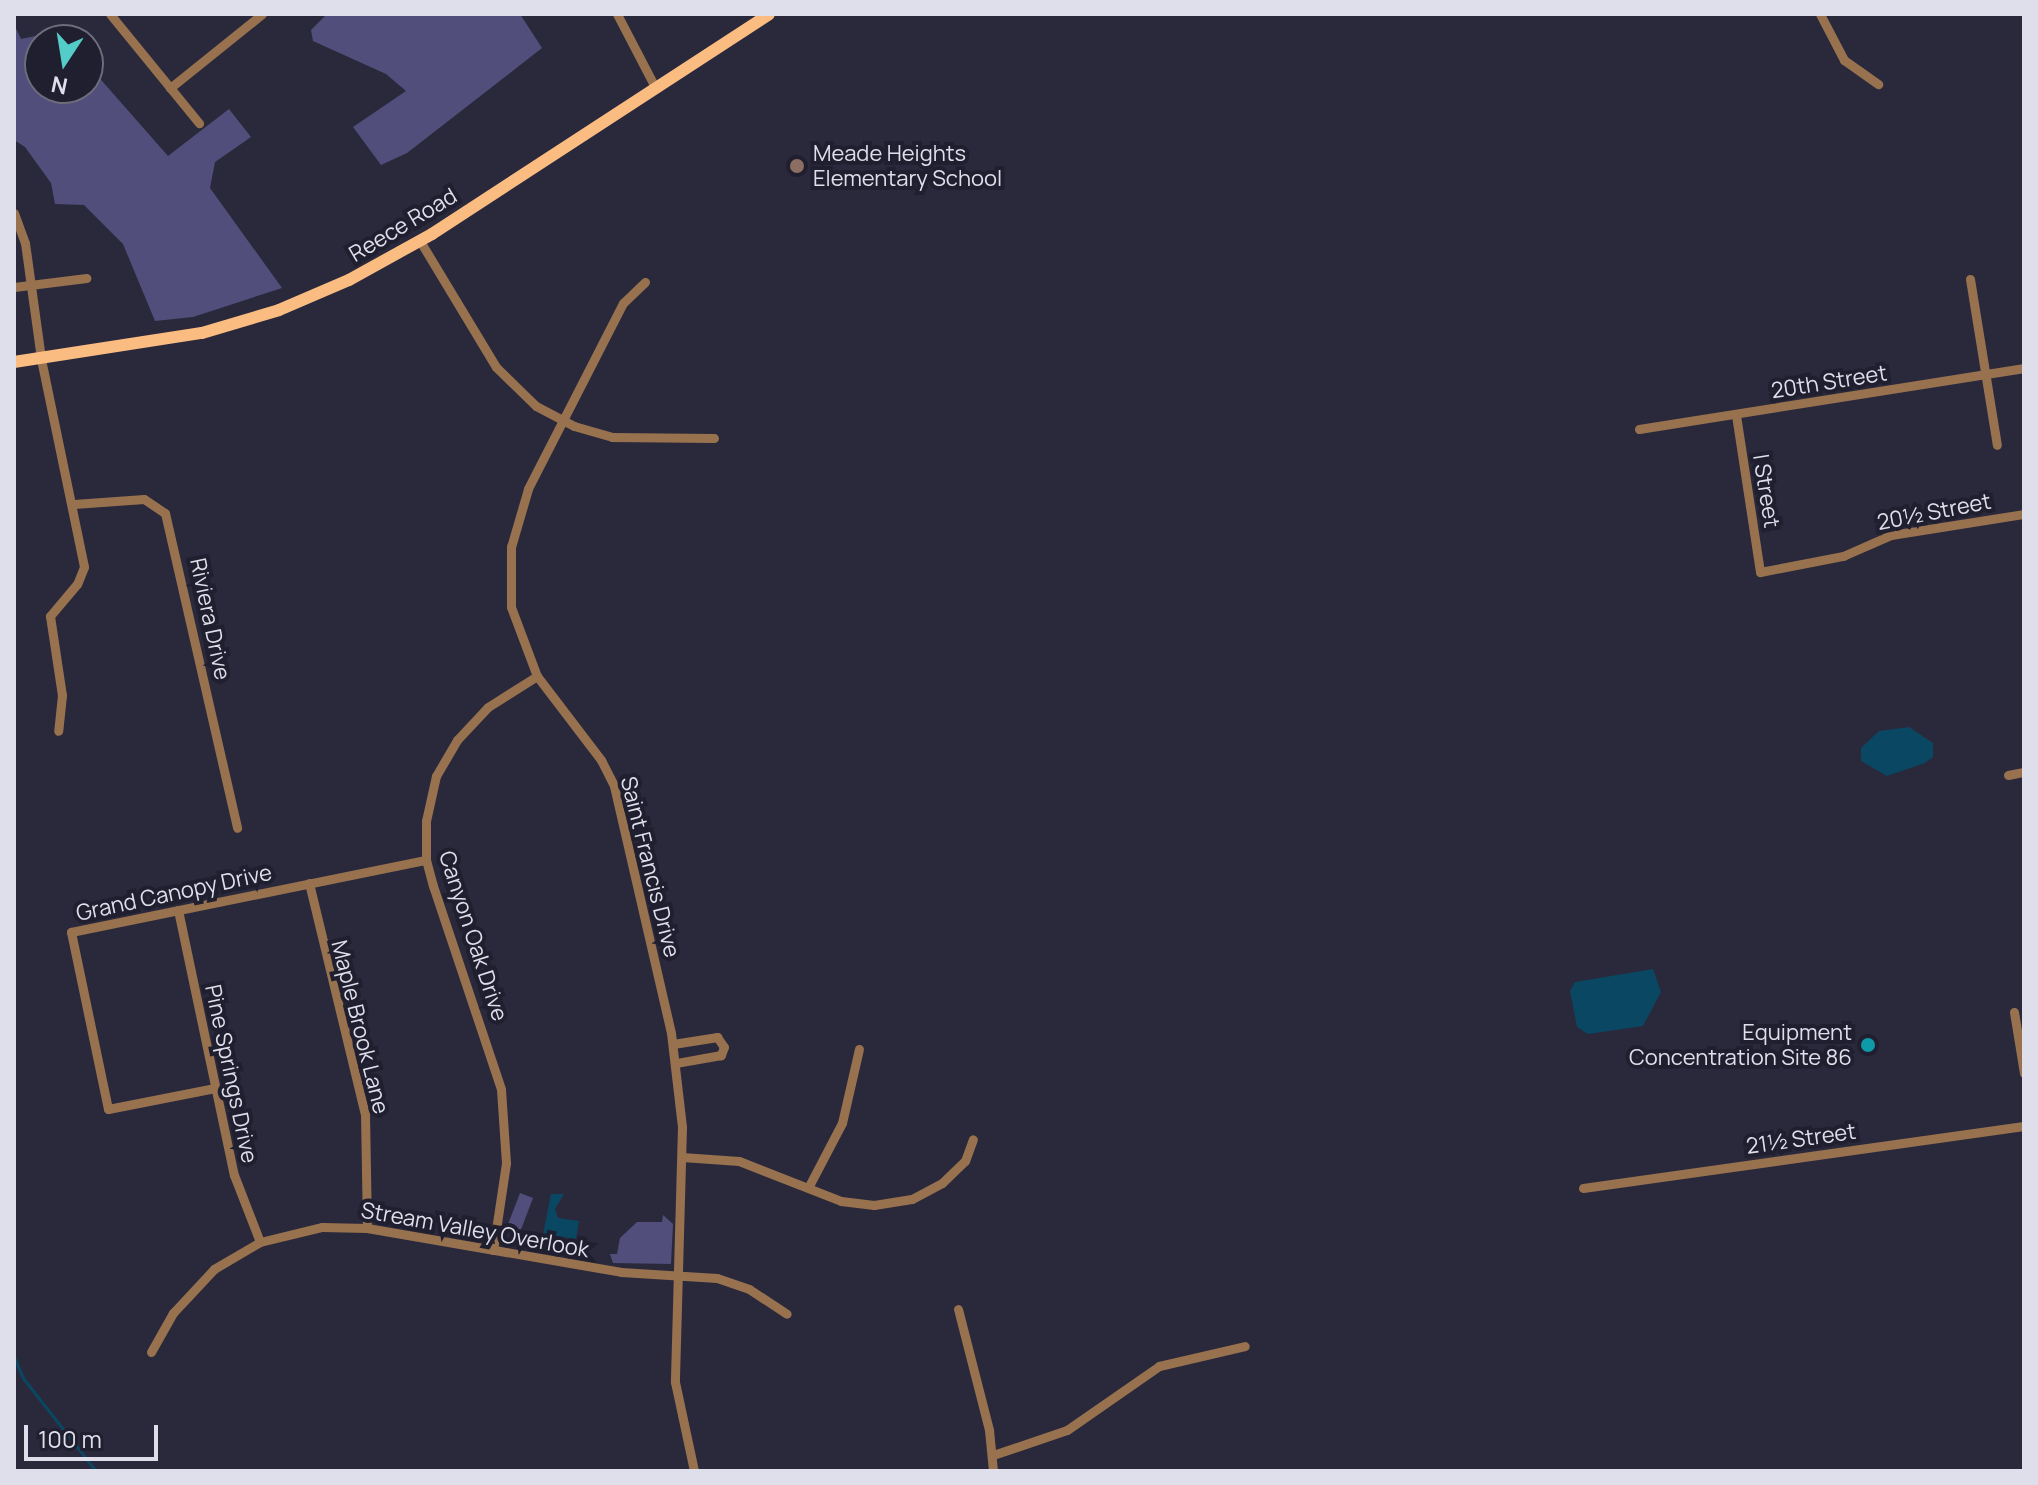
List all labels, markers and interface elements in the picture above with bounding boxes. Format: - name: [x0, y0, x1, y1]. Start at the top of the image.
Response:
- north arrow: [24, 24, 104, 104]
- text: N: [49, 69, 70, 102]
- place label: Meade Heights Elementary School: [813, 140, 1002, 192]
- marker: Meade Heights Elementary School: [788, 157, 806, 175]
- street label: Reece Road: [344, 183, 462, 267]
- street label: 20th Street: [1769, 360, 1889, 404]
- street label: I Street: [1747, 452, 1785, 530]
- street label: 20½ Street: [1875, 488, 1993, 536]
- street label: Riviera Drive: [184, 556, 236, 682]
- street label: Saint Francis Drive: [615, 774, 685, 960]
- street label: Canyon Oak Drive: [433, 848, 513, 1024]
- street label: Grand Canopy Drive: [74, 859, 274, 927]
- street label: Maple Brook Lane: [326, 937, 394, 1117]
- street label: Pine Springs Drive: [199, 982, 263, 1166]
- place label: Equipment Concentration Site 86: [1629, 1019, 1852, 1070]
- marker: Equipment Concentration Site 86: [1859, 1036, 1877, 1054]
- street label: 21½ Street: [1744, 1118, 1858, 1160]
- street label: Stream Valley Overlook: [359, 1197, 591, 1263]
- scale bar: [28, 1409, 162, 1459]
- text: 100 m: [38, 1422, 102, 1455]

